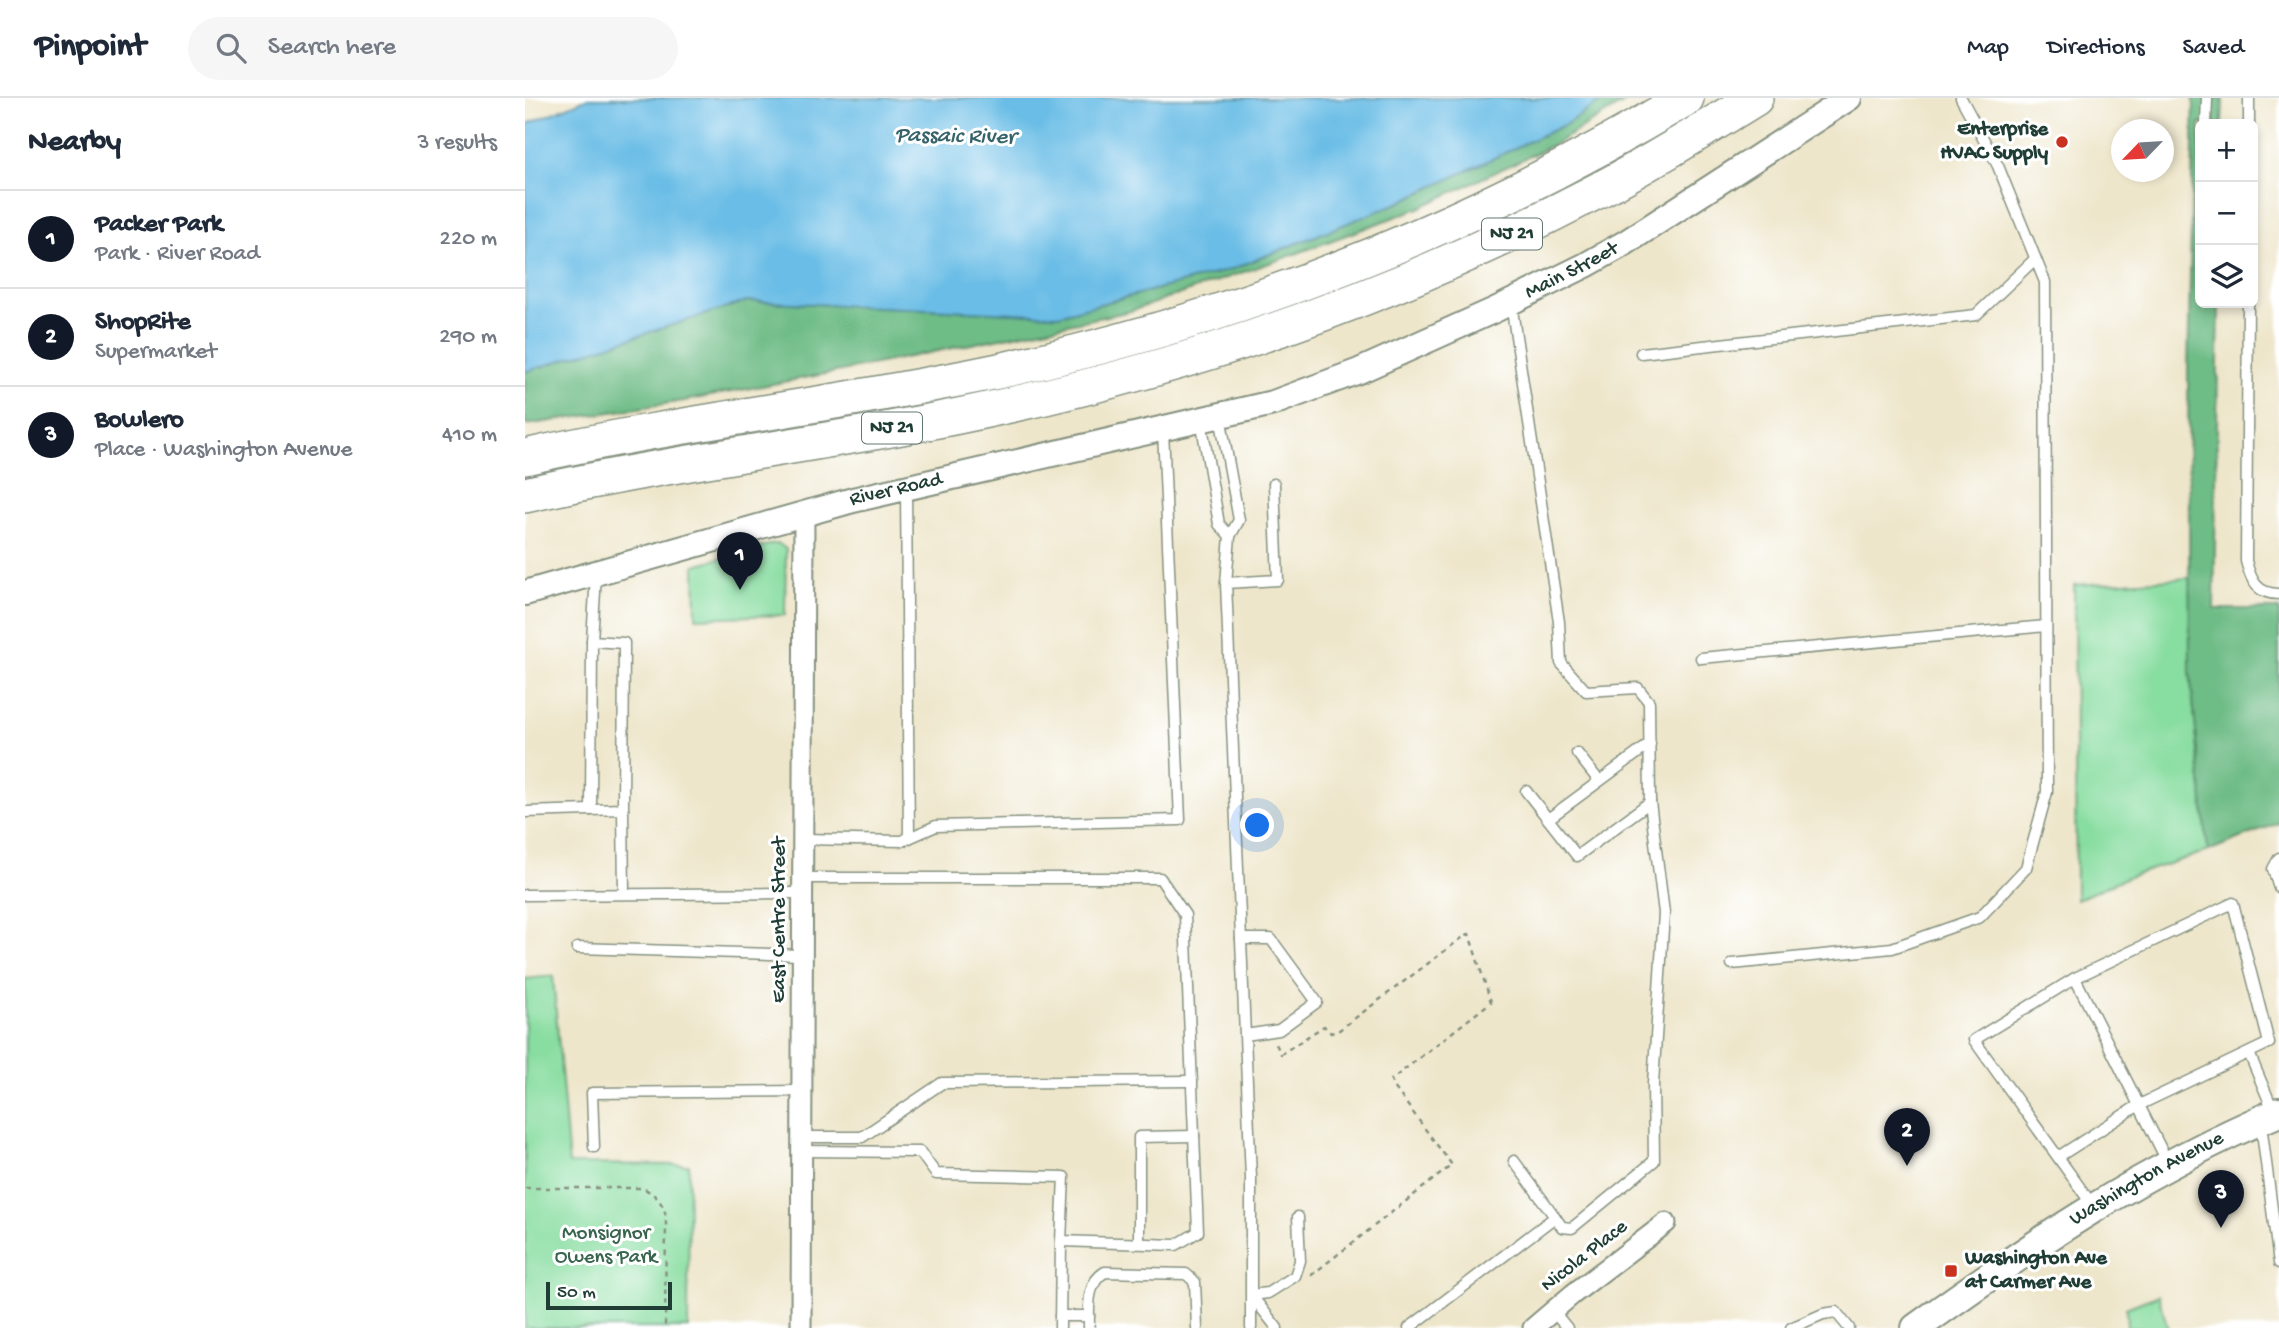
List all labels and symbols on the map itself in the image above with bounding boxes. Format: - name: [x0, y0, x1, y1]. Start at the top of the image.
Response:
- place label: Enterprise HVAC Supply: [1940, 118, 2049, 167]
- north arrow: [2111, 119, 2174, 182]
- water label: Passaic River: [894, 122, 1020, 152]
- marker: Enterprise HVAC Supply: [2054, 134, 2070, 150]
- road number: NJ 21: [1482, 218, 1542, 250]
- street label: Main Street: [1521, 235, 1625, 306]
- road number: NJ 21: [862, 412, 922, 444]
- street label: River Road: [847, 467, 946, 513]
- pin: 1: [717, 532, 763, 590]
- your location: [1240, 808, 1274, 842]
- street label: East Centre Street: [768, 835, 793, 1003]
- pin: 2: [1884, 1108, 1930, 1166]
- street label: Washington Avenue: [2065, 1126, 2229, 1232]
- pin: 3: [2198, 1170, 2244, 1228]
- street label: Nicola Place: [1537, 1215, 1634, 1299]
- park label: Monsignor Owens Park: [555, 1222, 660, 1271]
- place label: Washington Ave at Carmer Ave: [1964, 1247, 2108, 1296]
- marker: Washington Ave at Carmer Ave: [1943, 1263, 1959, 1279]
- scale bar: [546, 1279, 672, 1311]

